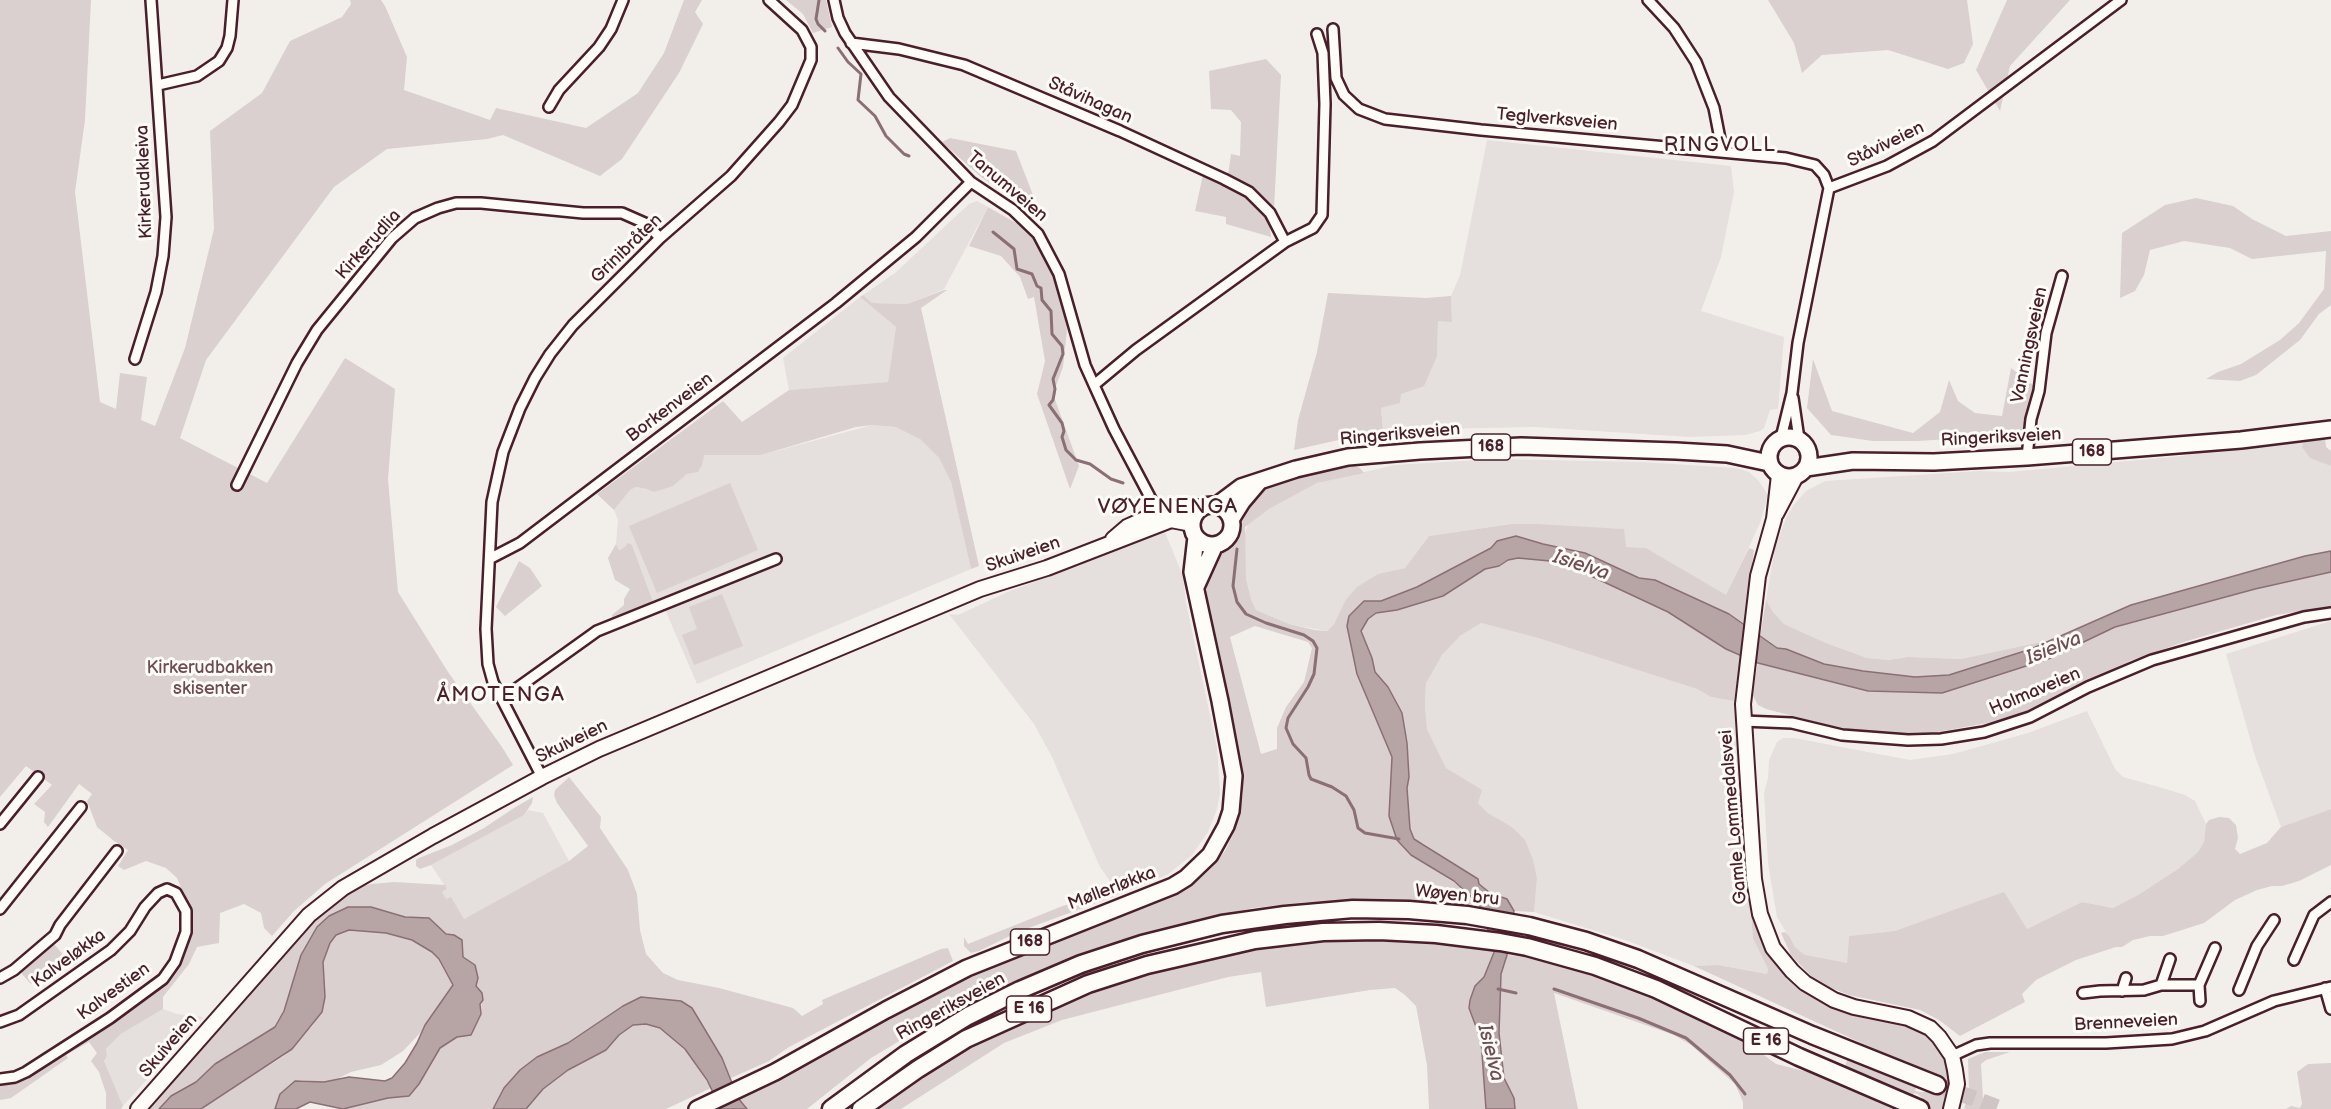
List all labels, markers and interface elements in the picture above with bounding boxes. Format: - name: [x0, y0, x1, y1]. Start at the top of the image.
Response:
- street label: Ståvihagan: [1045, 73, 1135, 129]
- street label: Teglverksveien: [1496, 104, 1618, 136]
- street label: Ståviveien: [1844, 117, 1928, 173]
- street label: Kirkerudkleiva: [132, 125, 158, 239]
- district label: RINGVOLL: [1664, 134, 1776, 158]
- street label: Tanumveien: [962, 147, 1052, 227]
- street label: Kirkerudlia: [332, 206, 406, 284]
- street label: Grinibråten: [587, 210, 667, 288]
- street label: Vanningsveien: [2007, 285, 2053, 405]
- street label: Borkenveien: [623, 369, 717, 447]
- street label: Ringeriksveien: [1339, 419, 1461, 451]
- street label: Ringeriksveien: [1940, 424, 2062, 452]
- road number: 168: [1472, 434, 1510, 460]
- road number: 168: [2072, 439, 2112, 465]
- district label: VØYENENGA: [1097, 495, 1239, 521]
- street label: Skuiveien: [983, 532, 1063, 578]
- water label: Isielva: [1550, 546, 1612, 586]
- water label: Isielva: [2023, 627, 2085, 671]
- park label: Kirkerudbakken skisenter: [147, 657, 273, 700]
- street label: Holmaveien: [1986, 663, 2084, 721]
- district label: ÅMOTENGA: [437, 683, 565, 709]
- street label: Skuiveien: [532, 715, 612, 769]
- street label: Gamle Lommedalsvei: [1716, 729, 1752, 905]
- street label: Møllerløkka: [1065, 862, 1159, 916]
- street label: Wøyen bru: [1414, 881, 1500, 911]
- street label: Kalveløkka: [28, 925, 110, 993]
- road number: 168: [1010, 929, 1050, 955]
- street label: Kalvestien: [74, 959, 154, 1025]
- street label: Ringeriksveien: [893, 968, 1009, 1046]
- road number: E 16: [1006, 996, 1052, 1022]
- street label: Brenneveien: [2073, 1009, 2179, 1037]
- street label: Skuiveien: [135, 1010, 203, 1082]
- water label: Isielva: [1471, 1022, 1509, 1084]
- road number: E 16: [1744, 1028, 1788, 1054]

